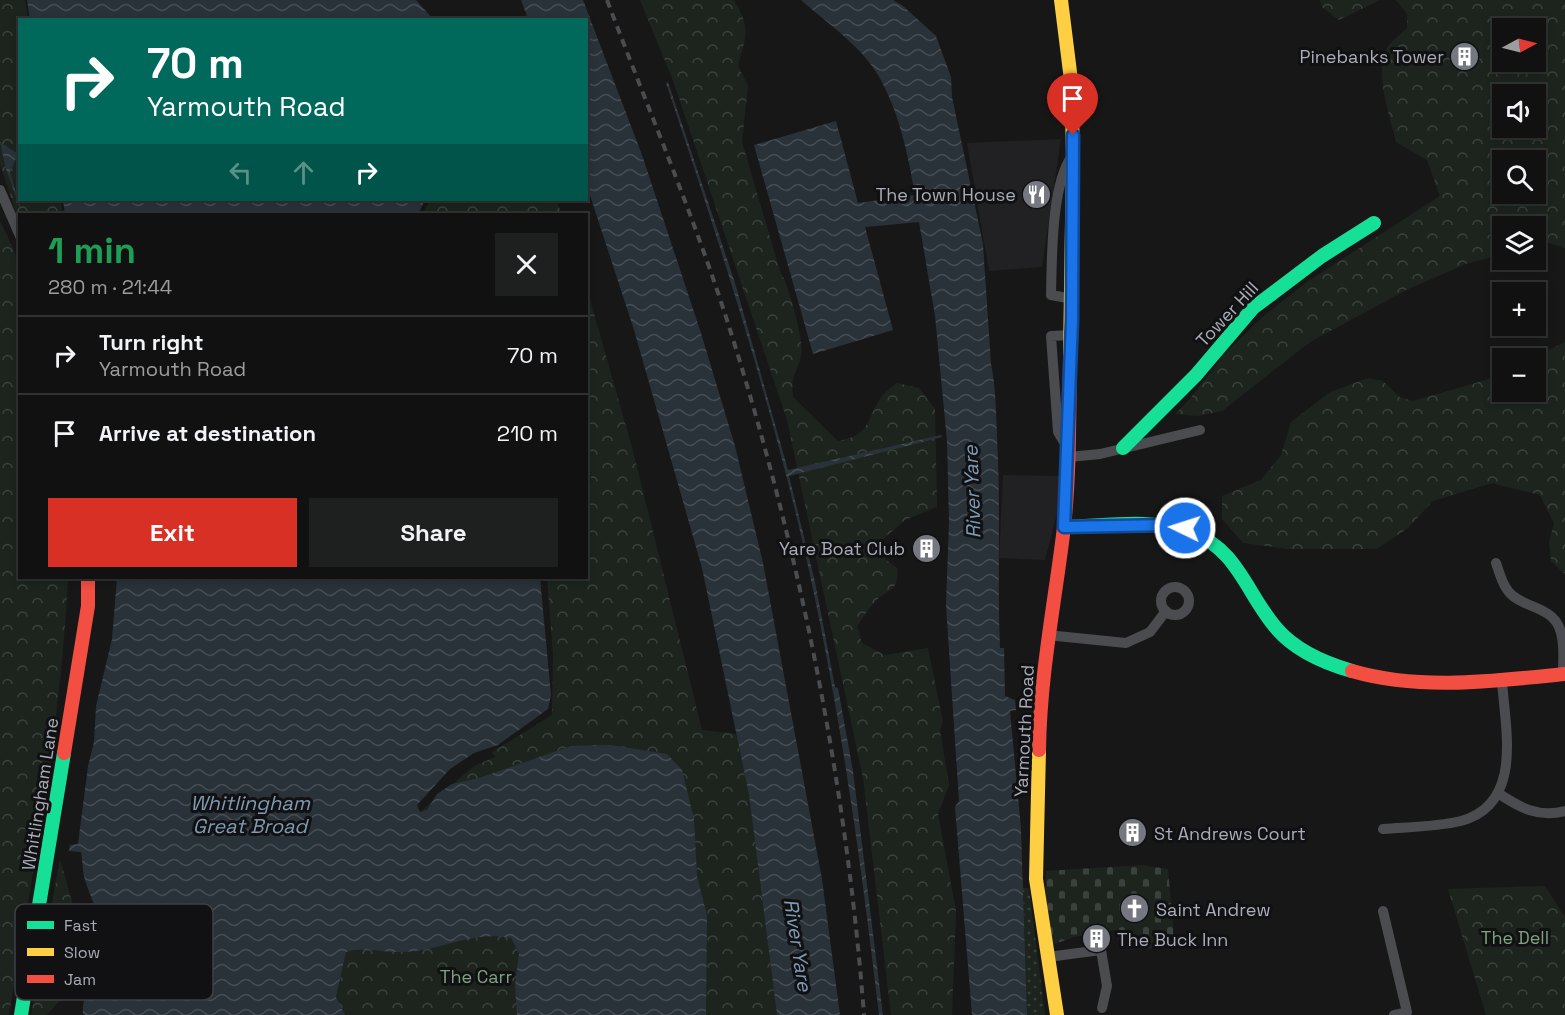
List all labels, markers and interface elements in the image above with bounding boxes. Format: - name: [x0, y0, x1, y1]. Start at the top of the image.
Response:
- north arrow: [1492, 18, 1546, 72]
- map controls: [1492, 18, 1546, 402]
- text: 70 m: [147, 37, 244, 90]
- building icon: Pinebanks Tower: [1449, 40, 1481, 72]
- icon: right: [48, 42, 126, 120]
- place label: Pinebanks Tower: [1300, 45, 1444, 68]
- pin: [1047, 73, 1098, 135]
- icon: arrive: [1056, 82, 1089, 115]
- button: sound: [1492, 84, 1546, 138]
- text: Yarmouth Road: [147, 89, 346, 124]
- button: search: [1492, 150, 1546, 204]
- icon: left: [224, 156, 257, 189]
- icon: ahead: [287, 156, 320, 189]
- icon: right: [350, 156, 383, 189]
- restaurant icon: The Town House: [1021, 178, 1053, 210]
- place label: The Town House: [876, 183, 1016, 206]
- button: layers: [1492, 216, 1546, 270]
- text: 1 min: [48, 228, 136, 274]
- button: close: [495, 233, 558, 296]
- text: 280 m · 21:44: [48, 274, 172, 300]
- street label: Tower Hill: [1191, 277, 1263, 351]
- button: +: [1492, 282, 1546, 336]
- text: Turn right: [99, 328, 204, 356]
- icon: right: [48, 339, 81, 372]
- text: 70 m: [507, 341, 558, 369]
- button: −: [1492, 348, 1546, 402]
- text: Yarmouth Road: [99, 356, 246, 382]
- icon: arrive: [48, 417, 81, 450]
- text: Arrive at destination: [99, 419, 316, 447]
- text: 210 m: [497, 419, 558, 447]
- water label: River Yare: [957, 444, 987, 539]
- position arrow: [1153, 496, 1217, 560]
- button: Exit: [48, 498, 297, 567]
- button: Share: [309, 498, 558, 567]
- building icon: Yare Boat Club: [910, 532, 942, 564]
- place label: Yare Boat Club: [779, 537, 905, 560]
- street label: Yarmouth Road: [1009, 664, 1039, 798]
- street label: Whitlingham Lane: [17, 716, 63, 872]
- water label: Whitlingham Great Broad: [190, 790, 311, 839]
- building icon: St Andrews Court: [1117, 817, 1149, 849]
- place label: St Andrews Court: [1154, 822, 1306, 845]
- church icon: Saint Andrew: [1119, 893, 1151, 925]
- water label: River Yare: [778, 897, 818, 994]
- place label: Saint Andrew: [1156, 898, 1271, 921]
- legend: [15, 904, 213, 1000]
- text: Fast: [64, 915, 97, 936]
- building icon: The Buck Inn: [1080, 923, 1112, 955]
- park label: The Dell: [1481, 926, 1549, 949]
- place label: The Buck Inn: [1117, 928, 1228, 951]
- text: Slow: [64, 942, 100, 963]
- park label: The Carr: [440, 965, 512, 988]
- text: Jam: [64, 969, 96, 990]

